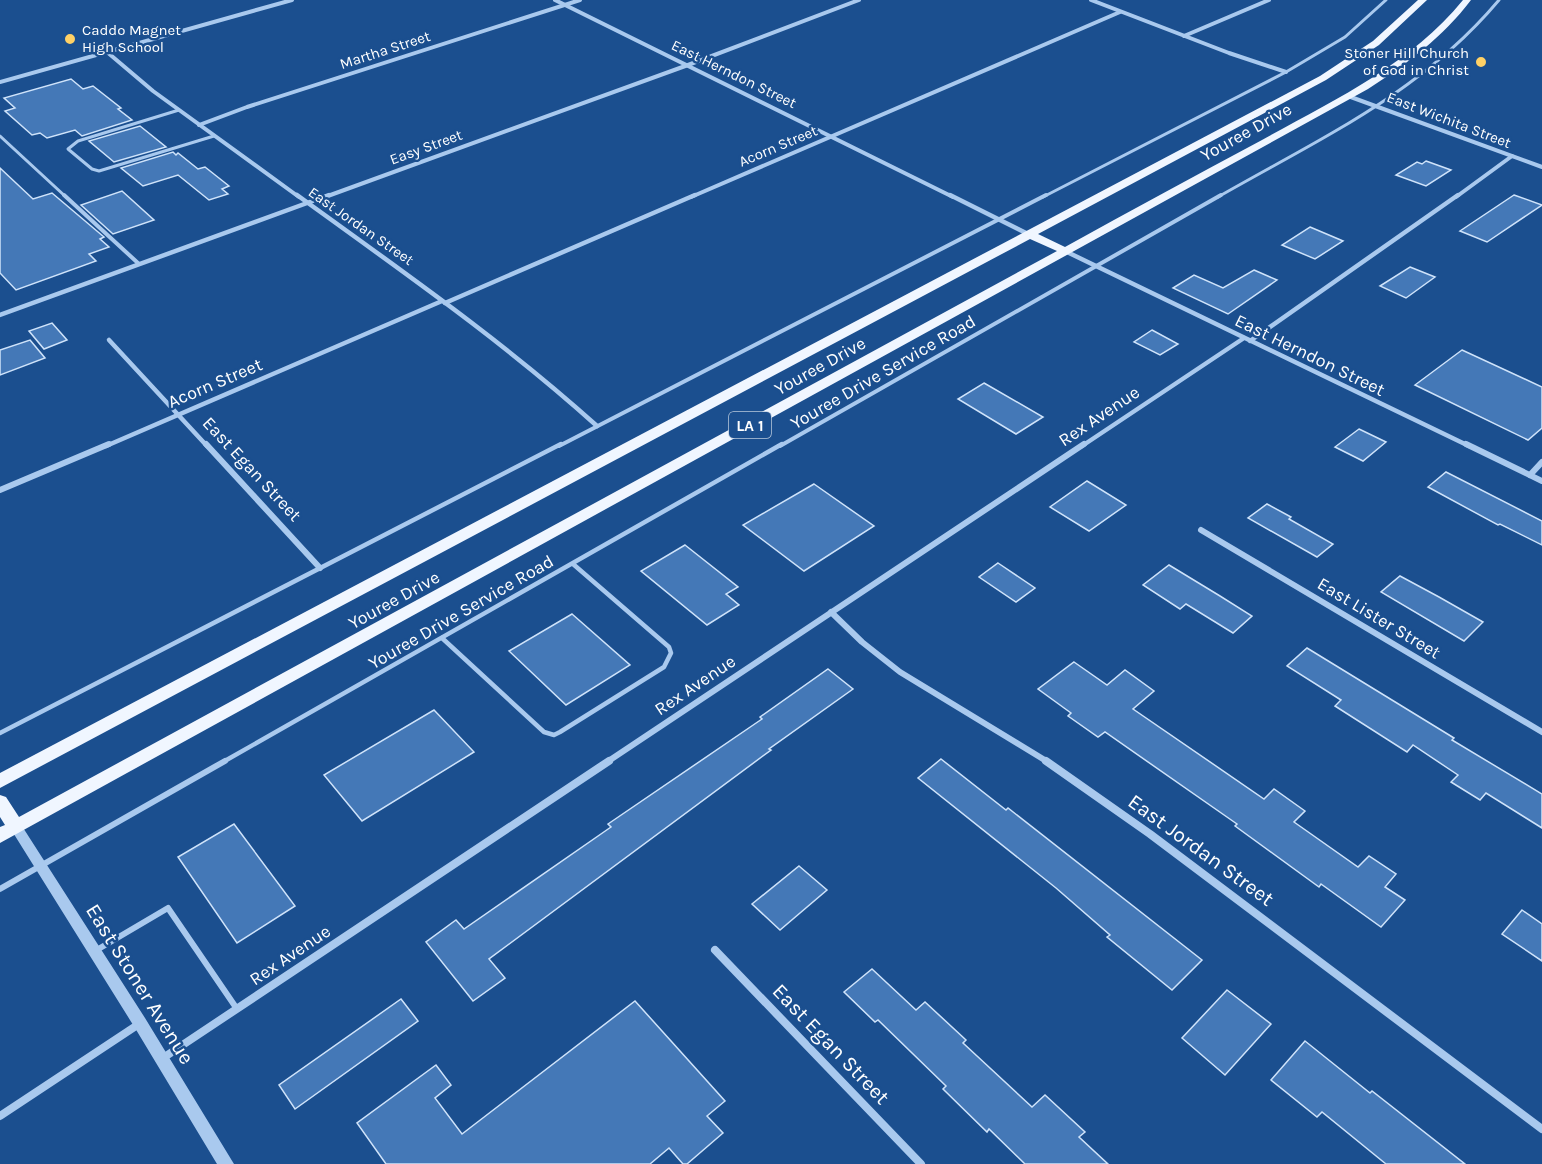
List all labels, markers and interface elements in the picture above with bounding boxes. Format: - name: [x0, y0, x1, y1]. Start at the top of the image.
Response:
- place label: Caddo Magnet High School: [82, 21, 181, 56]
- street label: Martha Street: [337, 27, 433, 73]
- marker: Caddo Magnet High School: [63, 32, 77, 46]
- street label: East Herndon Street: [669, 36, 800, 112]
- place label: Stoner Hill Church of God in Christ: [1344, 44, 1469, 79]
- marker: Stoner Hill Church of God in Christ: [1474, 55, 1488, 69]
- street label: East Wichita Street: [1384, 88, 1514, 152]
- street label: Youree Drive: [1197, 98, 1295, 166]
- street label: Acorn Street: [736, 121, 820, 171]
- street label: Easy Street: [387, 125, 465, 168]
- street label: East Jordan Street: [305, 183, 417, 269]
- street label: East Herndon Street: [1231, 309, 1389, 401]
- street label: Youree Drive Service Road: [786, 310, 980, 434]
- street label: Youree Drive: [771, 332, 869, 400]
- street label: Acorn Street: [164, 353, 266, 413]
- street label: Rex Avenue: [1054, 381, 1144, 451]
- street label: East Egan Street: [198, 412, 306, 526]
- road number: LA 1: [729, 412, 771, 438]
- street label: Youree Drive Service Road: [364, 550, 558, 674]
- street label: Youree Drive: [345, 566, 443, 634]
- street label: East Lister Street: [1313, 573, 1445, 664]
- street label: Rex Avenue: [650, 650, 740, 720]
- street label: East Jordan Street: [1124, 789, 1279, 911]
- street label: East Stoner Avenue: [81, 899, 199, 1069]
- street label: Rex Avenue: [245, 920, 335, 990]
- street label: East Egan Street: [768, 979, 895, 1109]

